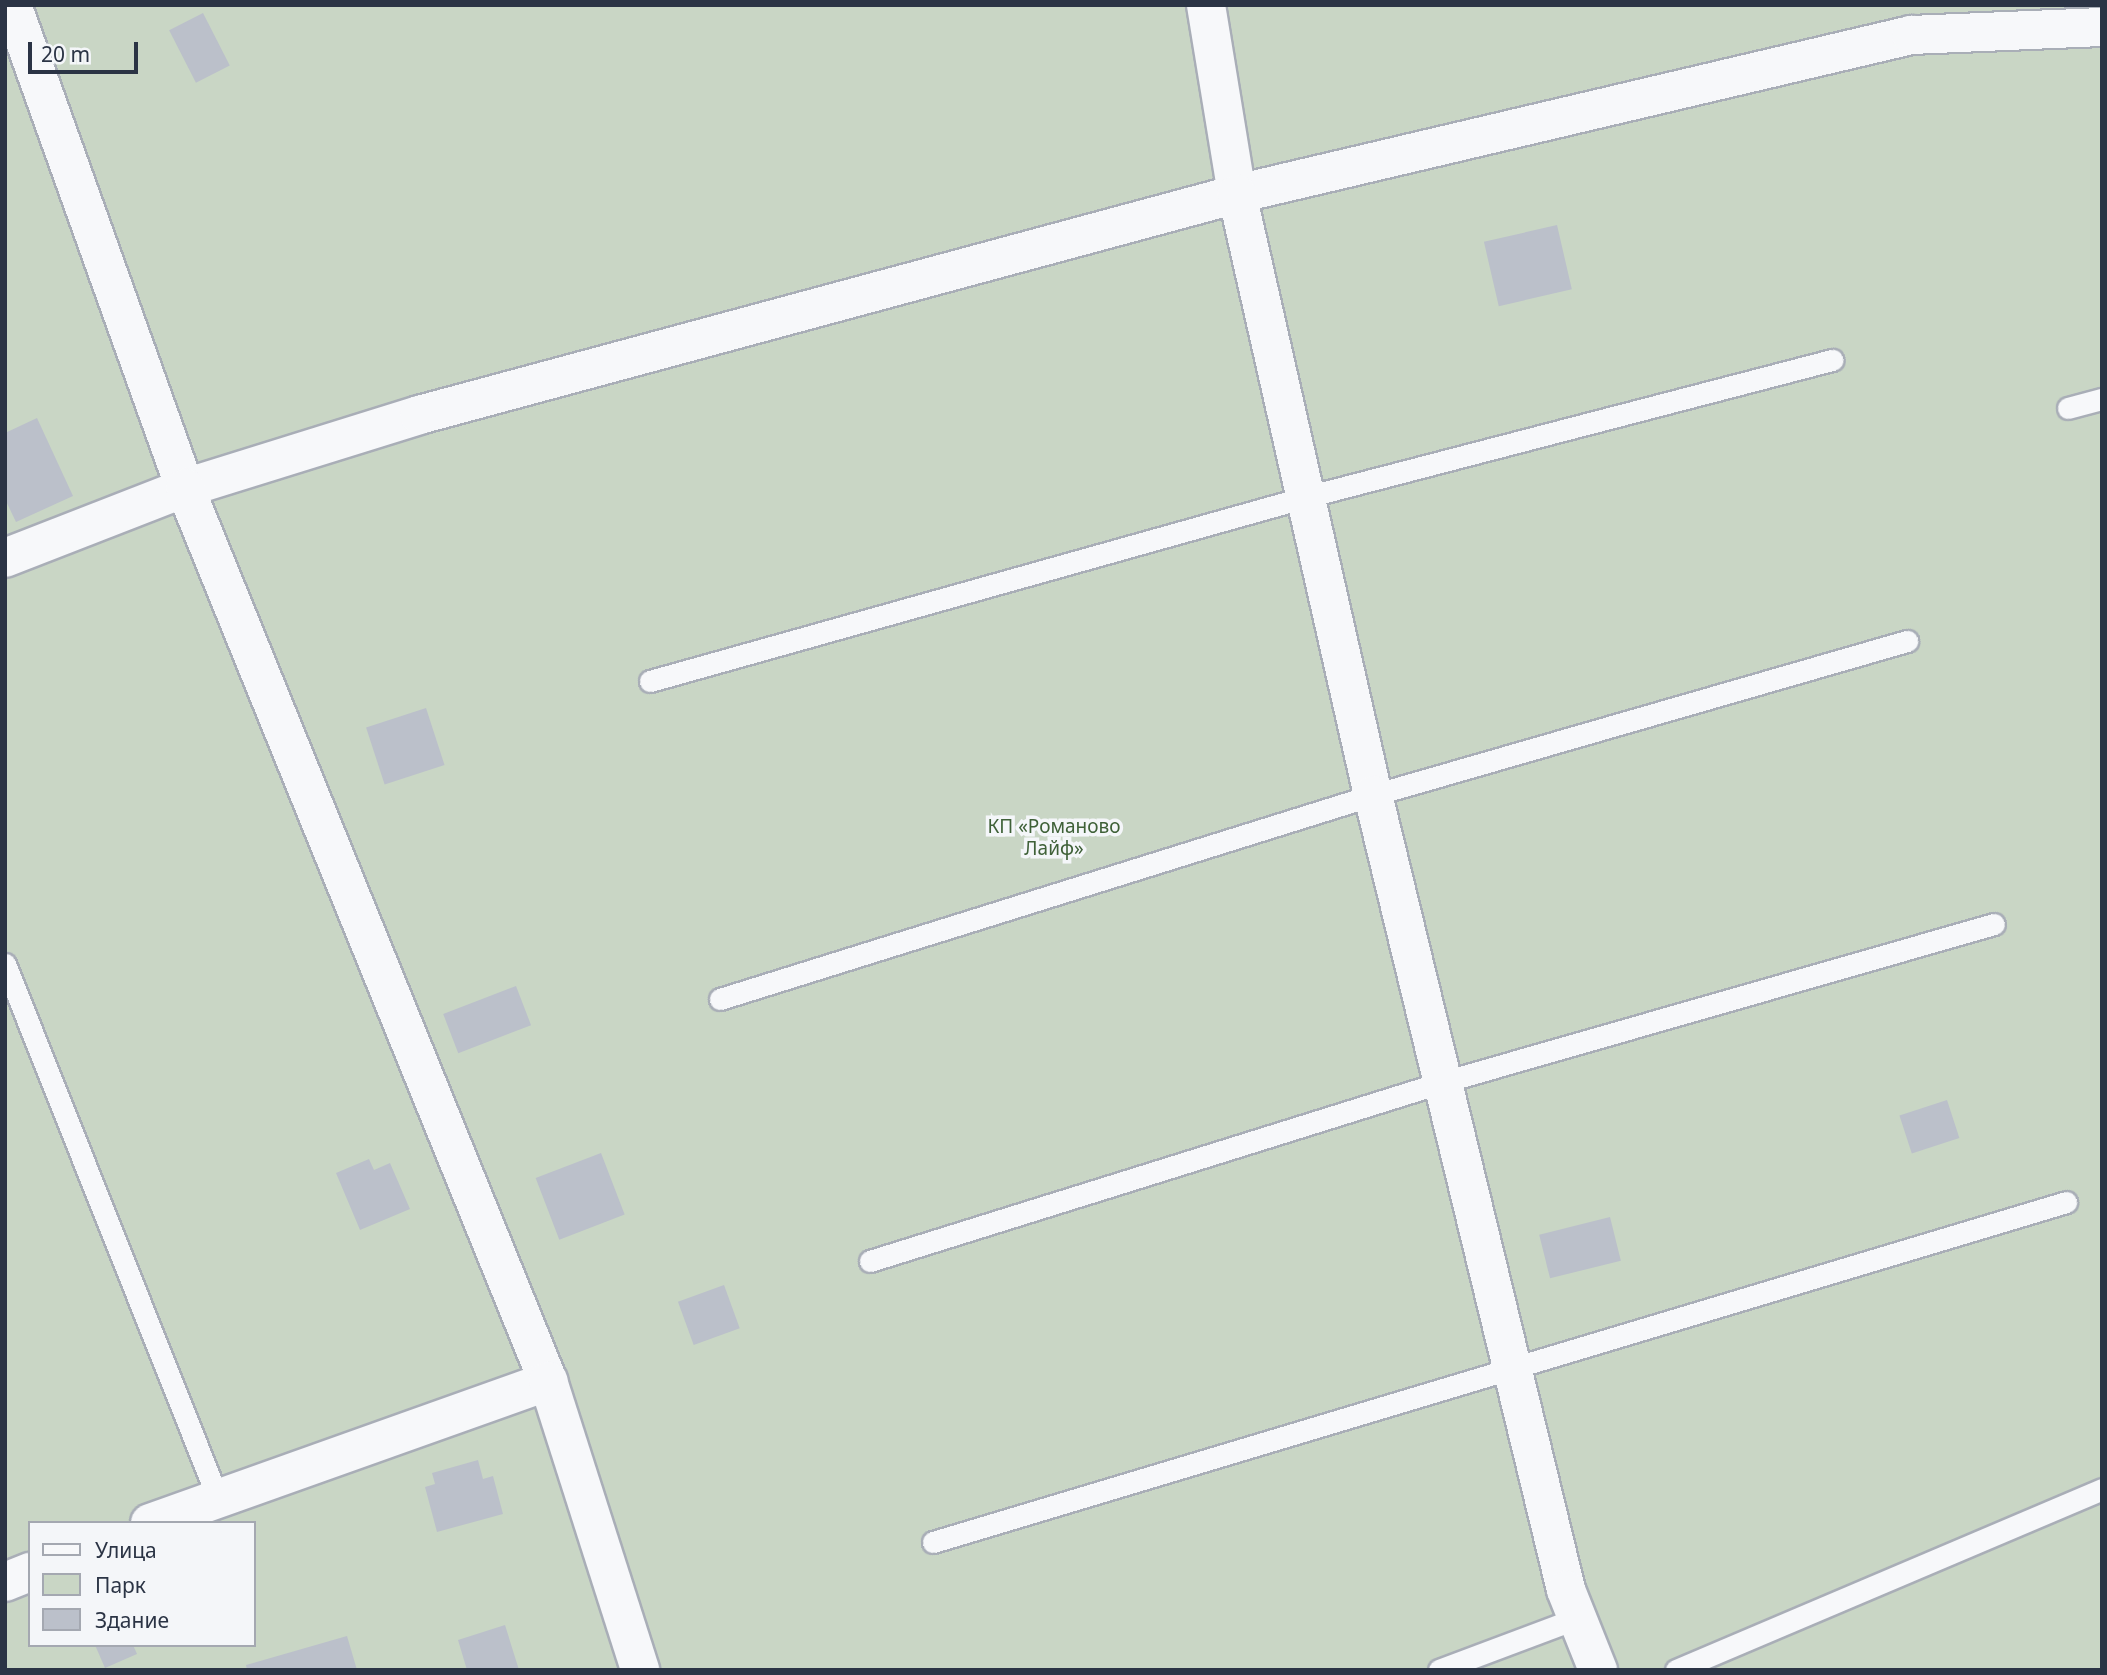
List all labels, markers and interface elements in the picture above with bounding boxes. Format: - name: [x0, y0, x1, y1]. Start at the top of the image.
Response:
- scale bar: [32, 28, 142, 72]
- text: 20 m: [41, 40, 90, 68]
- park label: КП «Романово Лайф»: [987, 816, 1121, 860]
- legend: [28, 1521, 256, 1647]
- text: Улица: [95, 1536, 157, 1564]
- text: Парк: [95, 1571, 146, 1599]
- text: Здание: [95, 1606, 169, 1634]

